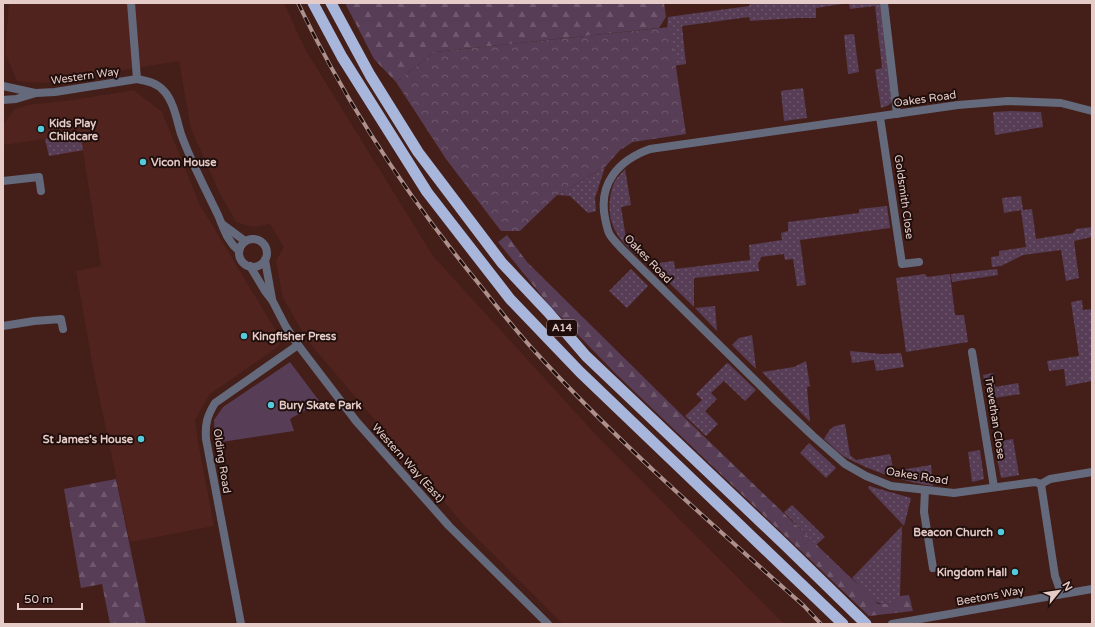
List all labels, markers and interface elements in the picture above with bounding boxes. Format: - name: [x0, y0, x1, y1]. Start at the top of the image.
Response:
- street label: Western Way: [50, 65, 120, 87]
- street label: Oakes Road: [893, 88, 957, 110]
- place label: Kids Play Childcare: [49, 117, 99, 143]
- marker: Kids Play Childcare: [36, 124, 46, 134]
- street label: Goldsmith Close: [892, 154, 916, 240]
- place label: Vicon House: [151, 156, 217, 169]
- marker: Vicon House: [138, 157, 148, 167]
- street label: Oakes Road: [621, 232, 675, 286]
- road number: A14: [547, 320, 577, 336]
- place label: Kingfisher Press: [252, 330, 337, 344]
- marker: Kingfisher Press: [239, 331, 249, 341]
- street label: Trevethan Close: [982, 376, 1008, 460]
- place label: Bury Skate Park: [279, 399, 362, 413]
- marker: Bury Skate Park: [266, 400, 276, 410]
- street label: Western Way (East): [369, 421, 447, 505]
- street label: Olding Road: [210, 428, 234, 494]
- place label: St James's House: [43, 433, 134, 446]
- marker: St James's House: [136, 434, 146, 444]
- street label: Oakes Road: [885, 465, 949, 487]
- place label: Beacon Church: [913, 526, 993, 539]
- marker: Beacon Church: [996, 527, 1006, 537]
- place label: Kingdom Hall: [937, 566, 1007, 580]
- marker: Kingdom Hall: [1010, 567, 1020, 577]
- north arrow: [1039, 571, 1079, 611]
- text: N: [1059, 579, 1075, 593]
- street label: Beetons Way: [955, 584, 1025, 608]
- scale bar: [18, 585, 82, 611]
- text: 50 m: [24, 592, 53, 606]

